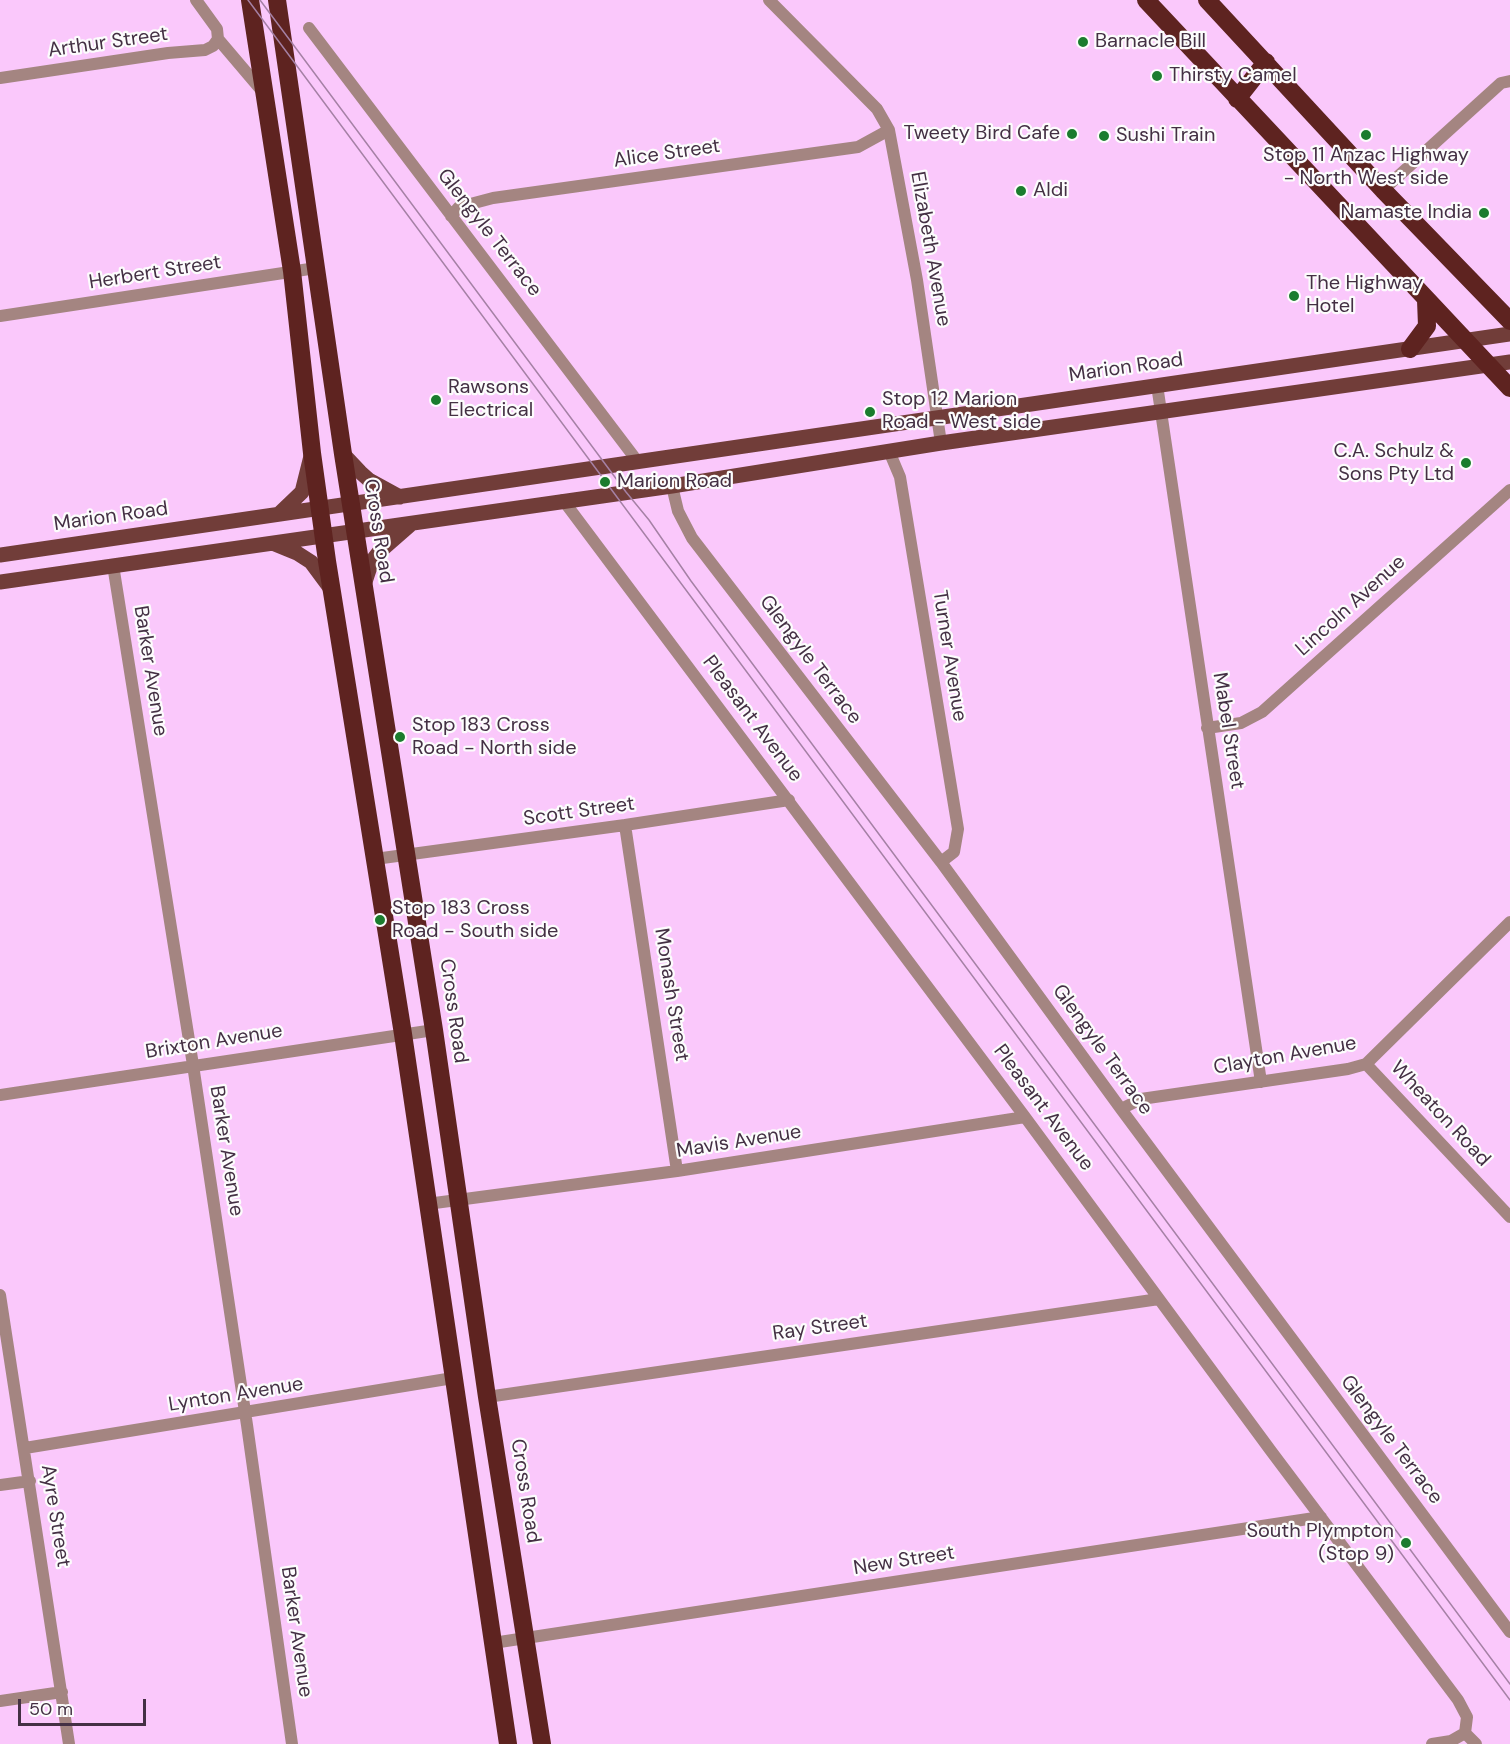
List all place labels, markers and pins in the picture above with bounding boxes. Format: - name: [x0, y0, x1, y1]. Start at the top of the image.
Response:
- place label: Barnacle Bill: [1095, 30, 1206, 54]
- marker: Barnacle Bill: [1076, 35, 1090, 49]
- place label: Thirsty Camel: [1169, 64, 1297, 88]
- marker: Thirsty Camel: [1150, 69, 1164, 83]
- place label: Tweety Bird Cafe: [904, 122, 1060, 146]
- place label: Sushi Train: [1116, 124, 1215, 148]
- marker: Tweety Bird Cafe: [1065, 127, 1079, 141]
- marker: Stop 11 Anzac Highway - North West side: [1359, 128, 1373, 142]
- marker: Sushi Train: [1097, 129, 1111, 143]
- place label: Stop 11 Anzac Highway - North West side: [1263, 144, 1469, 191]
- place label: Aldi: [1033, 179, 1068, 203]
- marker: Aldi: [1014, 184, 1028, 198]
- place label: Namaste India: [1340, 201, 1472, 225]
- marker: Namaste India: [1477, 206, 1491, 220]
- place label: The Highway Hotel: [1306, 272, 1423, 319]
- marker: The Highway Hotel: [1287, 289, 1301, 303]
- place label: Rawsons Electrical: [448, 376, 533, 423]
- place label: Stop 12 Marion Road - West side: [882, 388, 1041, 435]
- marker: Rawsons Electrical: [429, 393, 443, 407]
- marker: Stop 12 Marion Road - West side: [863, 405, 877, 419]
- place label: C.A. Schulz & Sons Pty Ltd: [1334, 440, 1454, 487]
- marker: C.A. Schulz & Sons Pty Ltd: [1459, 456, 1473, 470]
- place label: Marion Road: [617, 470, 732, 494]
- marker: Marion Road: [598, 475, 612, 489]
- place label: Stop 183 Cross Road - North side: [412, 714, 576, 761]
- marker: Stop 183 Cross Road - North side: [393, 730, 407, 744]
- place label: Stop 183 Cross Road - South side: [392, 897, 558, 944]
- marker: Stop 183 Cross Road - South side: [373, 913, 387, 927]
- place label: South Plympton (Stop 9): [1246, 1520, 1394, 1567]
- marker: South Plympton (Stop 9): [1399, 1536, 1413, 1550]

